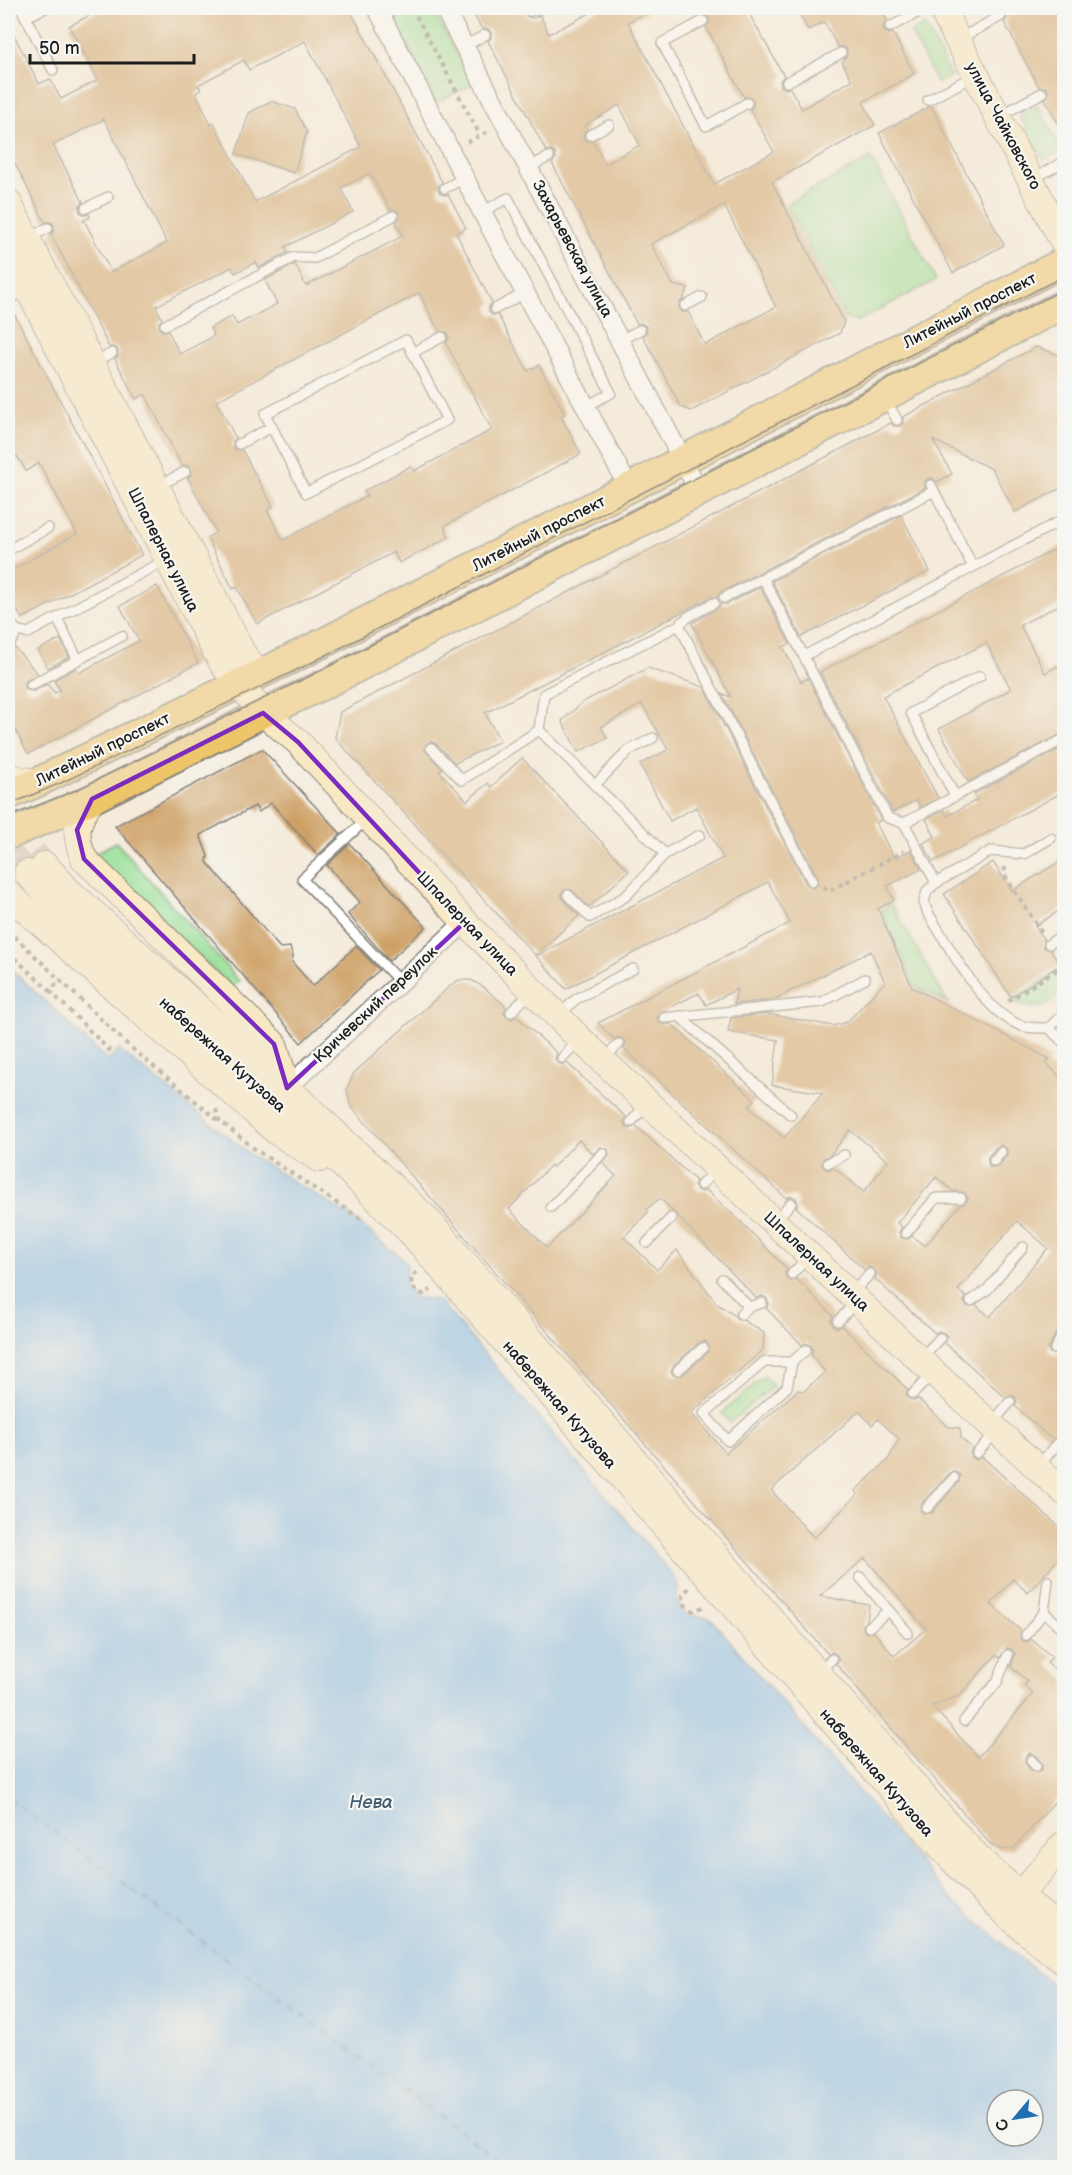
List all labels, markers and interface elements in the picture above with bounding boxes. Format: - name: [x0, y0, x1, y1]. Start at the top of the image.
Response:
- scale bar: [30, 27, 194, 65]
- text: 50 m: [39, 38, 80, 59]
- street label: улица Чайковского: [961, 59, 1045, 193]
- street label: Захарьевская улица: [528, 177, 616, 321]
- street label: Литейный проспект: [899, 269, 1040, 353]
- street label: Шпалерная улица: [123, 485, 203, 616]
- street label: Литейный проспект: [468, 492, 609, 576]
- street label: Литейный проспект: [32, 709, 174, 791]
- street label: Шпалерная улица: [413, 868, 522, 980]
- street label: Кричевский переулок: [310, 942, 442, 1067]
- street label: набережная Кутузова: [155, 993, 289, 1117]
- street label: Шпалерная улица: [759, 1208, 873, 1316]
- street label: набережная Кутузова: [498, 1337, 620, 1473]
- street label: набережная Кутузова: [815, 1705, 937, 1841]
- water label: Нева: [349, 1792, 393, 1813]
- north arrow: [985, 2088, 1045, 2148]
- text: С: [992, 2115, 1014, 2134]

